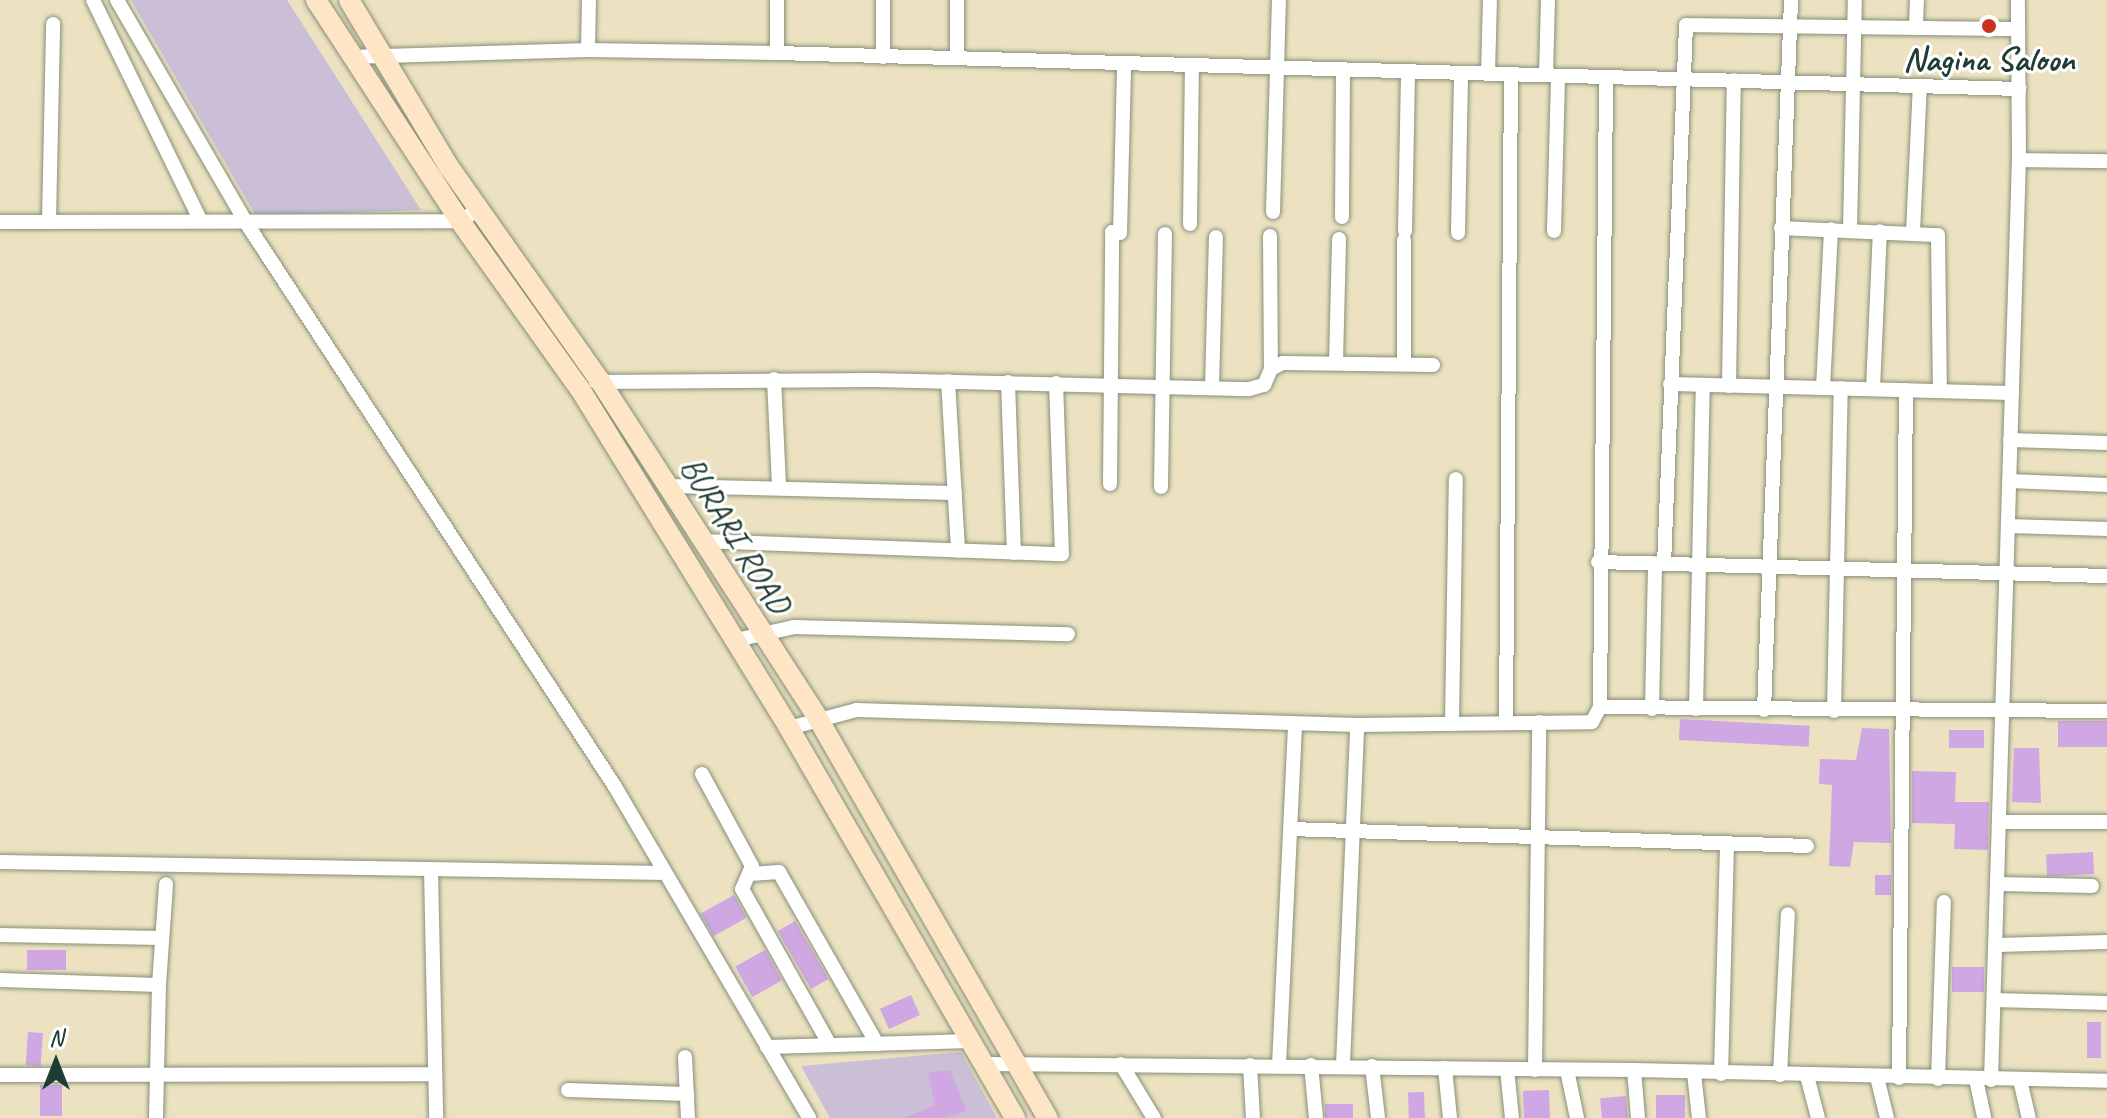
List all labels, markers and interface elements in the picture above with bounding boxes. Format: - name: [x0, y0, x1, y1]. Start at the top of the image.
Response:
- marker: Nagina Saloon: [1980, 17, 1998, 35]
- place label: Nagina Saloon: [1903, 39, 2075, 79]
- street label: BURARI ROAD: [672, 449, 800, 621]
- north arrow: [16, 1022, 96, 1102]
- text: N: [49, 1024, 63, 1052]

